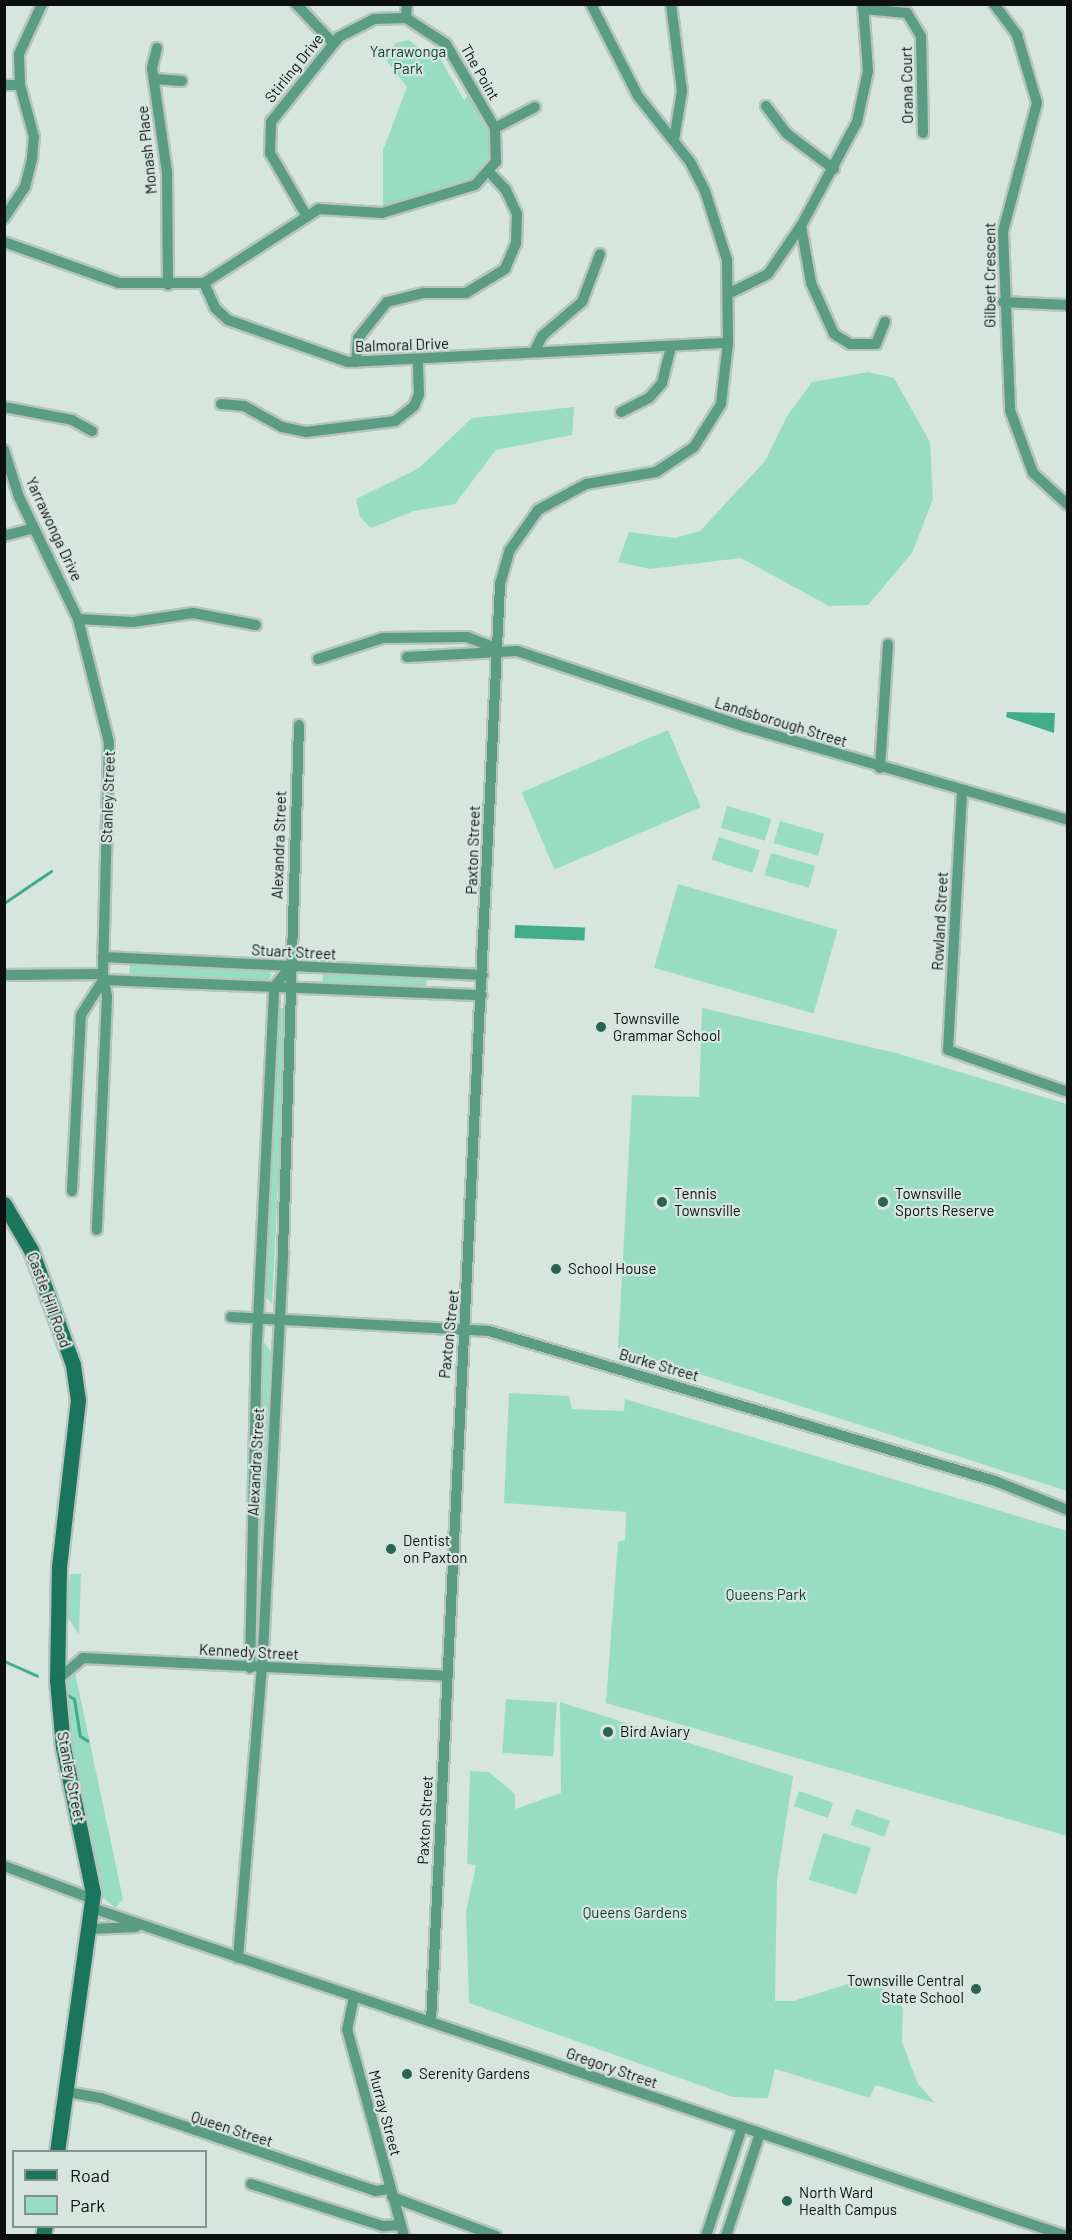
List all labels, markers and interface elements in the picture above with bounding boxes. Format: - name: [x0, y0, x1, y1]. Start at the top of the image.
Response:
- street label: Stirling Drive: [261, 30, 327, 106]
- street label: The Point: [457, 41, 503, 103]
- park label: Yarrawonga Park: [370, 42, 446, 77]
- street label: Orana Court: [897, 46, 917, 124]
- street label: Monash Place: [133, 105, 161, 195]
- street label: Gilbert Crescent: [981, 222, 999, 328]
- street label: Balmoral Drive: [355, 334, 449, 356]
- street label: Yarrawonga Drive: [22, 474, 86, 584]
- street label: Landsborough Street: [713, 693, 849, 751]
- street label: Stanley Street: [97, 751, 119, 843]
- street label: Alexandra Street: [268, 791, 290, 899]
- street label: Paxton Street: [462, 805, 484, 895]
- street label: Rowland Street: [928, 871, 952, 971]
- street label: Stuart Street: [251, 941, 337, 963]
- place label: Townsville Grammar School: [613, 1009, 721, 1044]
- marker: Townsville Grammar School: [594, 1020, 608, 1034]
- place label: Tennis Townsville: [674, 1184, 741, 1219]
- place label: Townsville Sports Reserve: [895, 1184, 994, 1219]
- marker: Tennis Townsville: [655, 1195, 669, 1209]
- marker: Townsville Sports Reserve: [876, 1195, 890, 1209]
- street label: Castle Hill Road: [23, 1250, 75, 1350]
- place label: School House: [568, 1260, 657, 1278]
- marker: School House: [549, 1262, 563, 1276]
- street label: Paxton Street: [435, 1289, 463, 1379]
- street label: Burke Street: [617, 1345, 701, 1385]
- street label: Alexandra Street: [244, 1407, 268, 1517]
- place label: Dentist on Paxton: [403, 1531, 467, 1566]
- marker: Dentist on Paxton: [384, 1542, 398, 1556]
- park label: Queens Park: [726, 1586, 806, 1604]
- street label: Kennedy Street: [199, 1640, 299, 1664]
- place label: Bird Aviary: [620, 1723, 690, 1741]
- marker: Bird Aviary: [601, 1725, 615, 1739]
- street label: Stanley Street: [53, 1730, 89, 1824]
- street label: Paxton Street: [414, 1775, 436, 1865]
- park label: Queens Gardens: [583, 1904, 687, 1922]
- place label: Townsville Central State School: [847, 1971, 964, 2006]
- marker: Townsville Central State School: [969, 1982, 983, 1996]
- street label: Gregory Street: [564, 2044, 660, 2092]
- place label: Serenity Gardens: [419, 2065, 530, 2083]
- marker: Serenity Gardens: [400, 2067, 414, 2081]
- street label: Murray Street: [365, 2068, 405, 2158]
- street label: Queen Street: [189, 2107, 275, 2151]
- legend: [12, 2150, 207, 2228]
- text: Road: [70, 2164, 110, 2186]
- place label: North Ward Health Campus: [799, 2183, 897, 2218]
- text: Park: [70, 2194, 105, 2216]
- marker: North Ward Health Campus: [780, 2194, 794, 2208]

